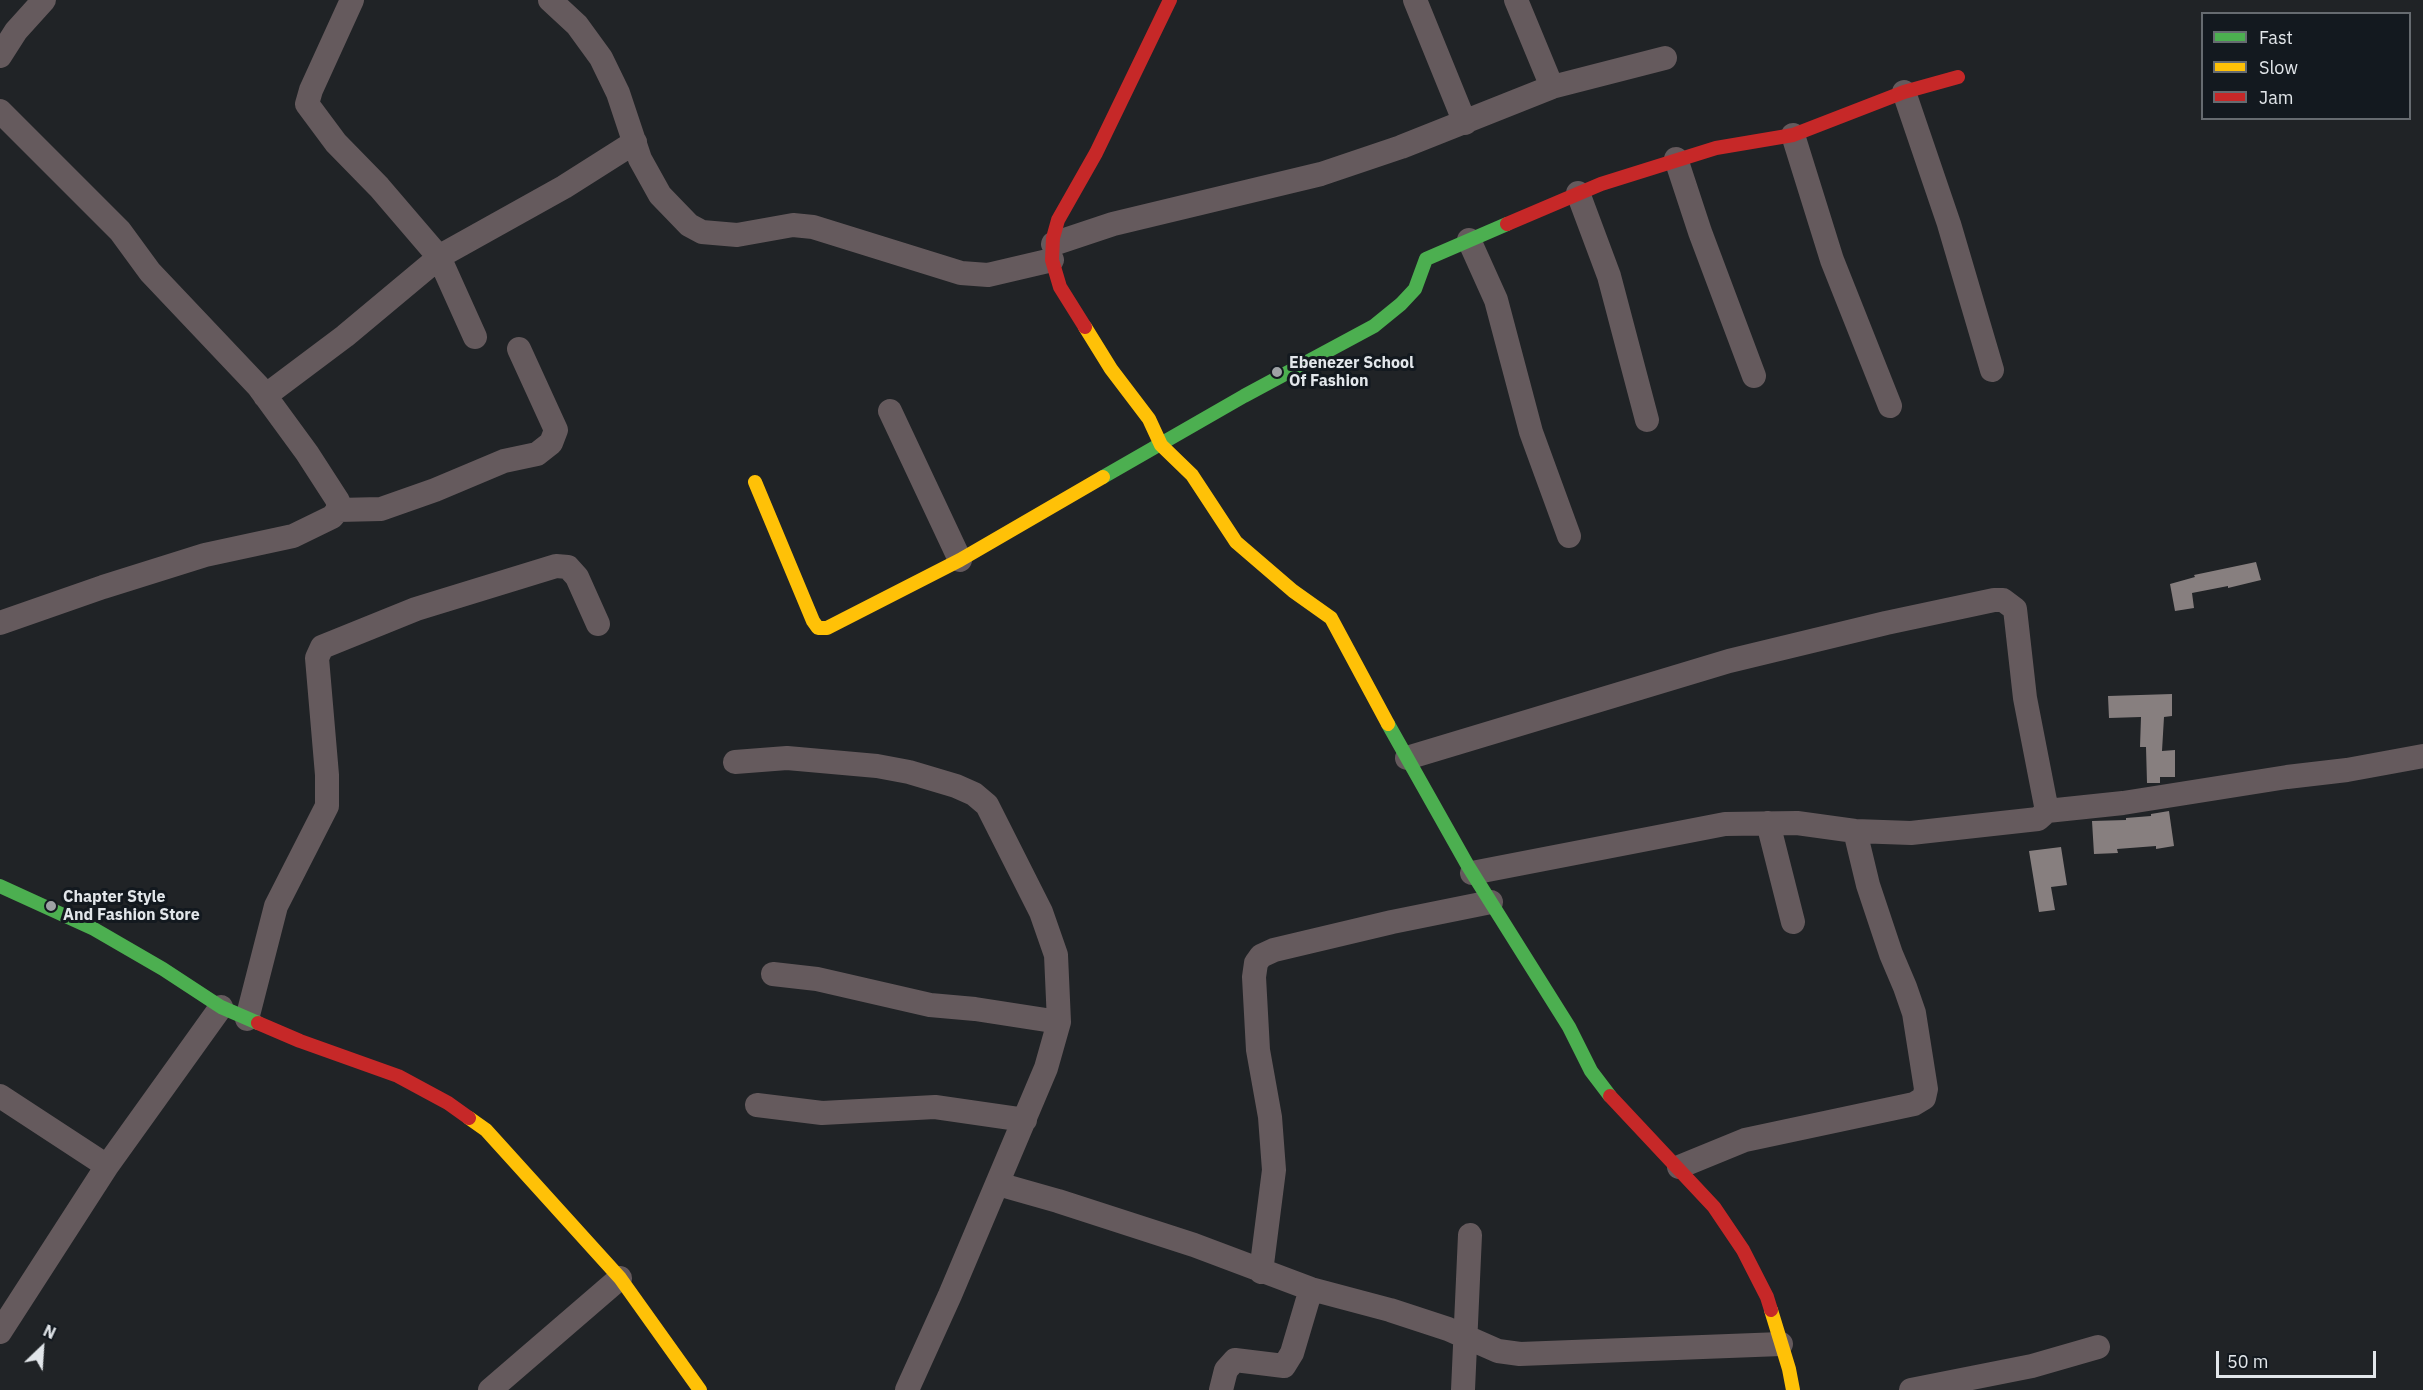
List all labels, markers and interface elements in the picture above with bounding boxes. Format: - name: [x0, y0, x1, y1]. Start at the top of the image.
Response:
- legend: [2201, 12, 2411, 120]
- text: Fast: [2259, 26, 2293, 49]
- text: Slow: [2259, 56, 2298, 79]
- text: Jam: [2259, 86, 2294, 109]
- place label: Ebenezer School Of Fashion: [1289, 353, 1414, 391]
- marker: Ebenezer School Of Fashion: [1270, 365, 1284, 379]
- place label: Chapter Style And Fashion Store: [63, 887, 200, 925]
- marker: Chapter Style And Fashion Store: [44, 899, 58, 913]
- north arrow: [12, 1318, 72, 1378]
- text: N: [40, 1320, 59, 1343]
- scale bar: [2219, 1339, 2380, 1377]
- text: 50 m: [2227, 1350, 2269, 1373]

